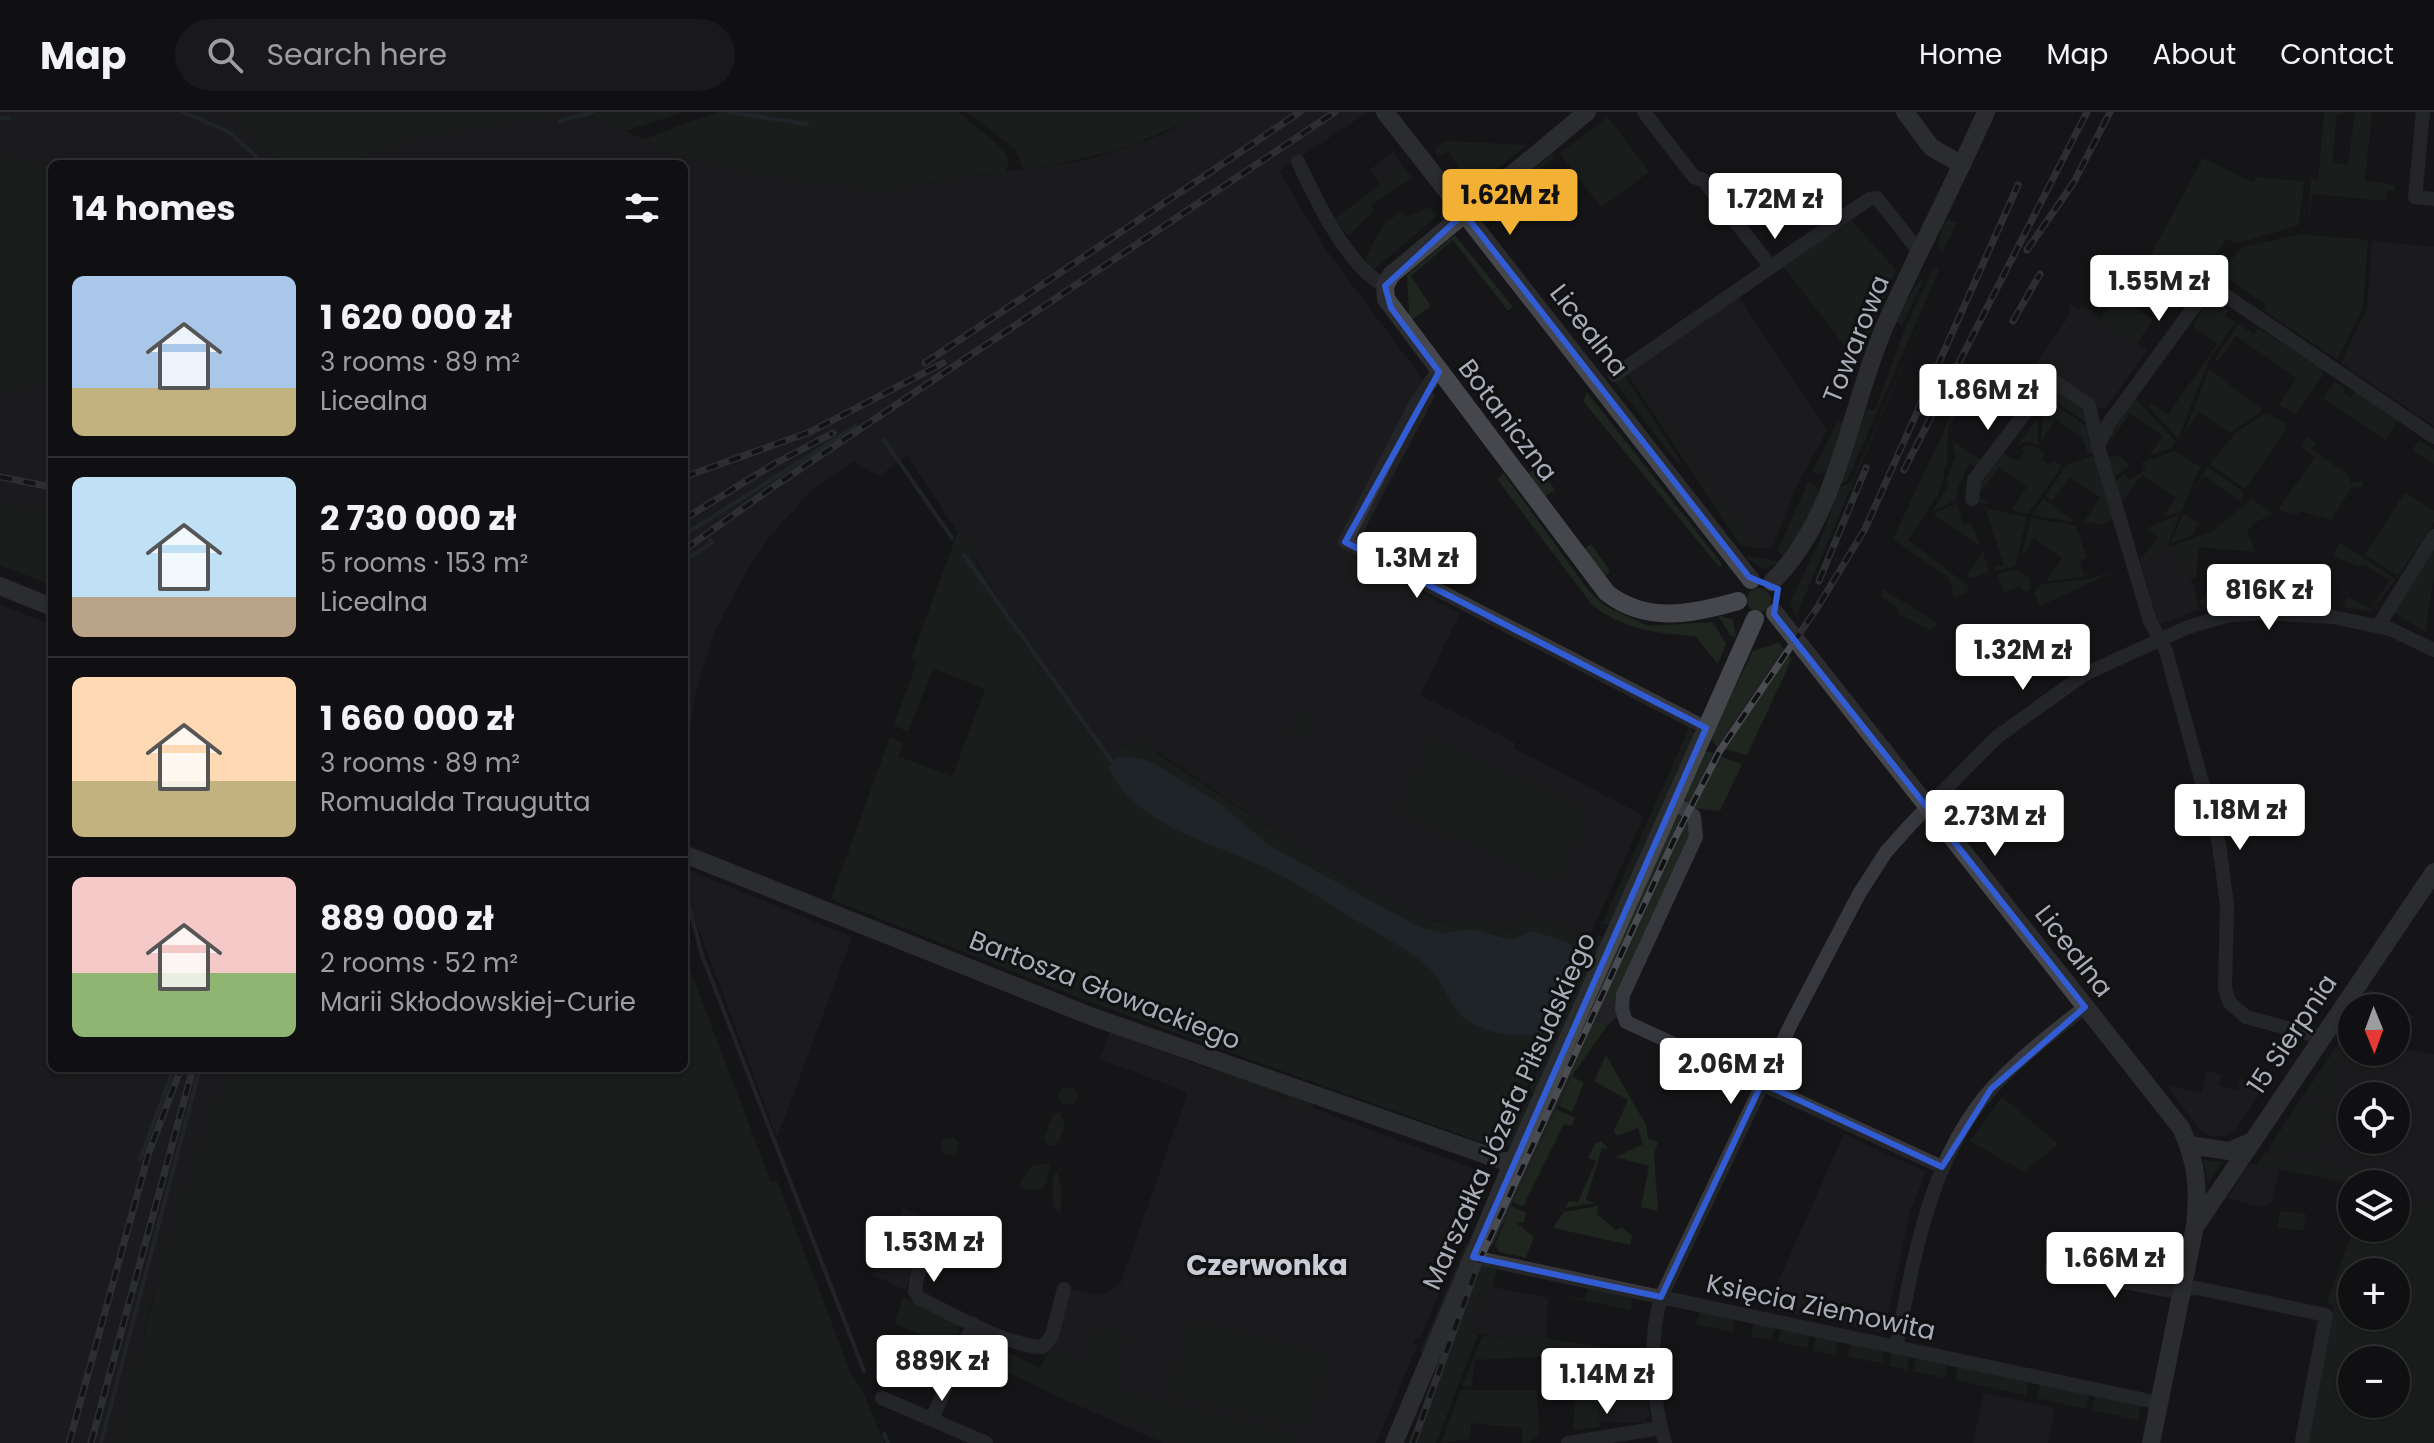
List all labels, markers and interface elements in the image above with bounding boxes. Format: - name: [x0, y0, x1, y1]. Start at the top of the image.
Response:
- search box: [175, 19, 735, 91]
- text: Map: [40, 29, 127, 82]
- icon: search: [203, 33, 247, 77]
- text: Search here: [267, 33, 447, 76]
- text: Home: [1919, 35, 2002, 74]
- text: Map: [2046, 35, 2108, 74]
- text: About: [2152, 35, 2236, 74]
- text: Contact: [2280, 35, 2394, 74]
- pin: 1.62M zł: [1427, 169, 1593, 237]
- pin: 1.72M zł: [1692, 173, 1858, 241]
- text: 1.62M zł: [1460, 177, 1560, 213]
- text: 1.72M zł: [1727, 181, 1823, 217]
- text: 14 homes: [72, 184, 236, 232]
- icon: filters: [620, 186, 664, 230]
- pin: 1.55M zł: [2076, 255, 2242, 323]
- text: 1.55M zł: [2108, 263, 2210, 299]
- street label: Towarowa: [1814, 270, 1898, 408]
- street label: Licealna: [1542, 276, 1636, 384]
- text: 1 620 000 zł: [320, 293, 512, 341]
- icon: home: [136, 308, 232, 404]
- text: 3 rooms · 89 m²: [320, 344, 520, 380]
- street label: Botaniczna: [1450, 351, 1566, 489]
- pin: 1.86M zł: [1905, 364, 2071, 432]
- text: 1.86M zł: [1937, 372, 2039, 408]
- text: Licealna: [320, 383, 428, 419]
- text: 2 730 000 zł: [320, 494, 516, 542]
- icon: home: [136, 509, 232, 605]
- pin: 1.3M zł: [1343, 532, 1491, 600]
- text: 1.3M zł: [1375, 540, 1459, 576]
- text: 5 rooms · 153 m²: [320, 545, 528, 581]
- pin: 816K zł: [2195, 564, 2343, 632]
- text: 816K zł: [2225, 572, 2313, 608]
- text: Licealna: [320, 584, 428, 620]
- pin: 1.32M zł: [1940, 624, 2106, 692]
- text: 1.32M zł: [1974, 632, 2072, 668]
- text: 1 660 000 zł: [320, 694, 514, 742]
- icon: home: [136, 709, 232, 805]
- text: 3 rooms · 89 m²: [320, 745, 520, 781]
- text: Romualda Traugutta: [320, 784, 591, 820]
- pin: 1.18M zł: [2157, 784, 2323, 852]
- pin: 2.73M zł: [1912, 790, 2078, 858]
- text: 1.18M zł: [2193, 792, 2287, 828]
- text: 2.73M zł: [1944, 798, 2046, 834]
- text: 889 000 zł: [320, 894, 494, 942]
- street label: Licealna: [2027, 897, 2121, 1005]
- icon: home: [136, 909, 232, 1005]
- street label: Bartosza Głowackiego: [964, 922, 1246, 1058]
- street label: Marszałka Józefa Piłsudskiego: [1414, 926, 1604, 1296]
- text: 2 rooms · 52 m²: [320, 945, 518, 981]
- street label: 15 Sierpnia: [2239, 967, 2345, 1101]
- text: Marii Skłodowskiej-Curie: [320, 984, 636, 1020]
- north arrow: [2338, 994, 2410, 1066]
- map controls: [2338, 994, 2410, 1418]
- pin: 2.06M zł: [1648, 1038, 1814, 1106]
- text: 2.06M zł: [1678, 1046, 1784, 1082]
- button: locate: [2338, 1082, 2410, 1154]
- button: layers: [2338, 1170, 2410, 1242]
- pin: 1.53M zł: [851, 1216, 1017, 1284]
- text: 1.53M zł: [884, 1224, 984, 1260]
- pin: 1.66M zł: [2032, 1232, 2198, 1300]
- text: 1.66M zł: [2065, 1240, 2165, 1276]
- district label: Czerwonka: [1186, 1246, 1348, 1285]
- button: +: [2338, 1258, 2410, 1330]
- street label: Księcia Ziemowita: [1703, 1265, 1939, 1349]
- pin: 889K zł: [868, 1335, 1016, 1403]
- text: 889K zł: [895, 1343, 989, 1379]
- button: −: [2338, 1346, 2410, 1418]
- pin: 1.14M zł: [1524, 1348, 1690, 1416]
- text: 1.14M zł: [1559, 1356, 1655, 1392]

